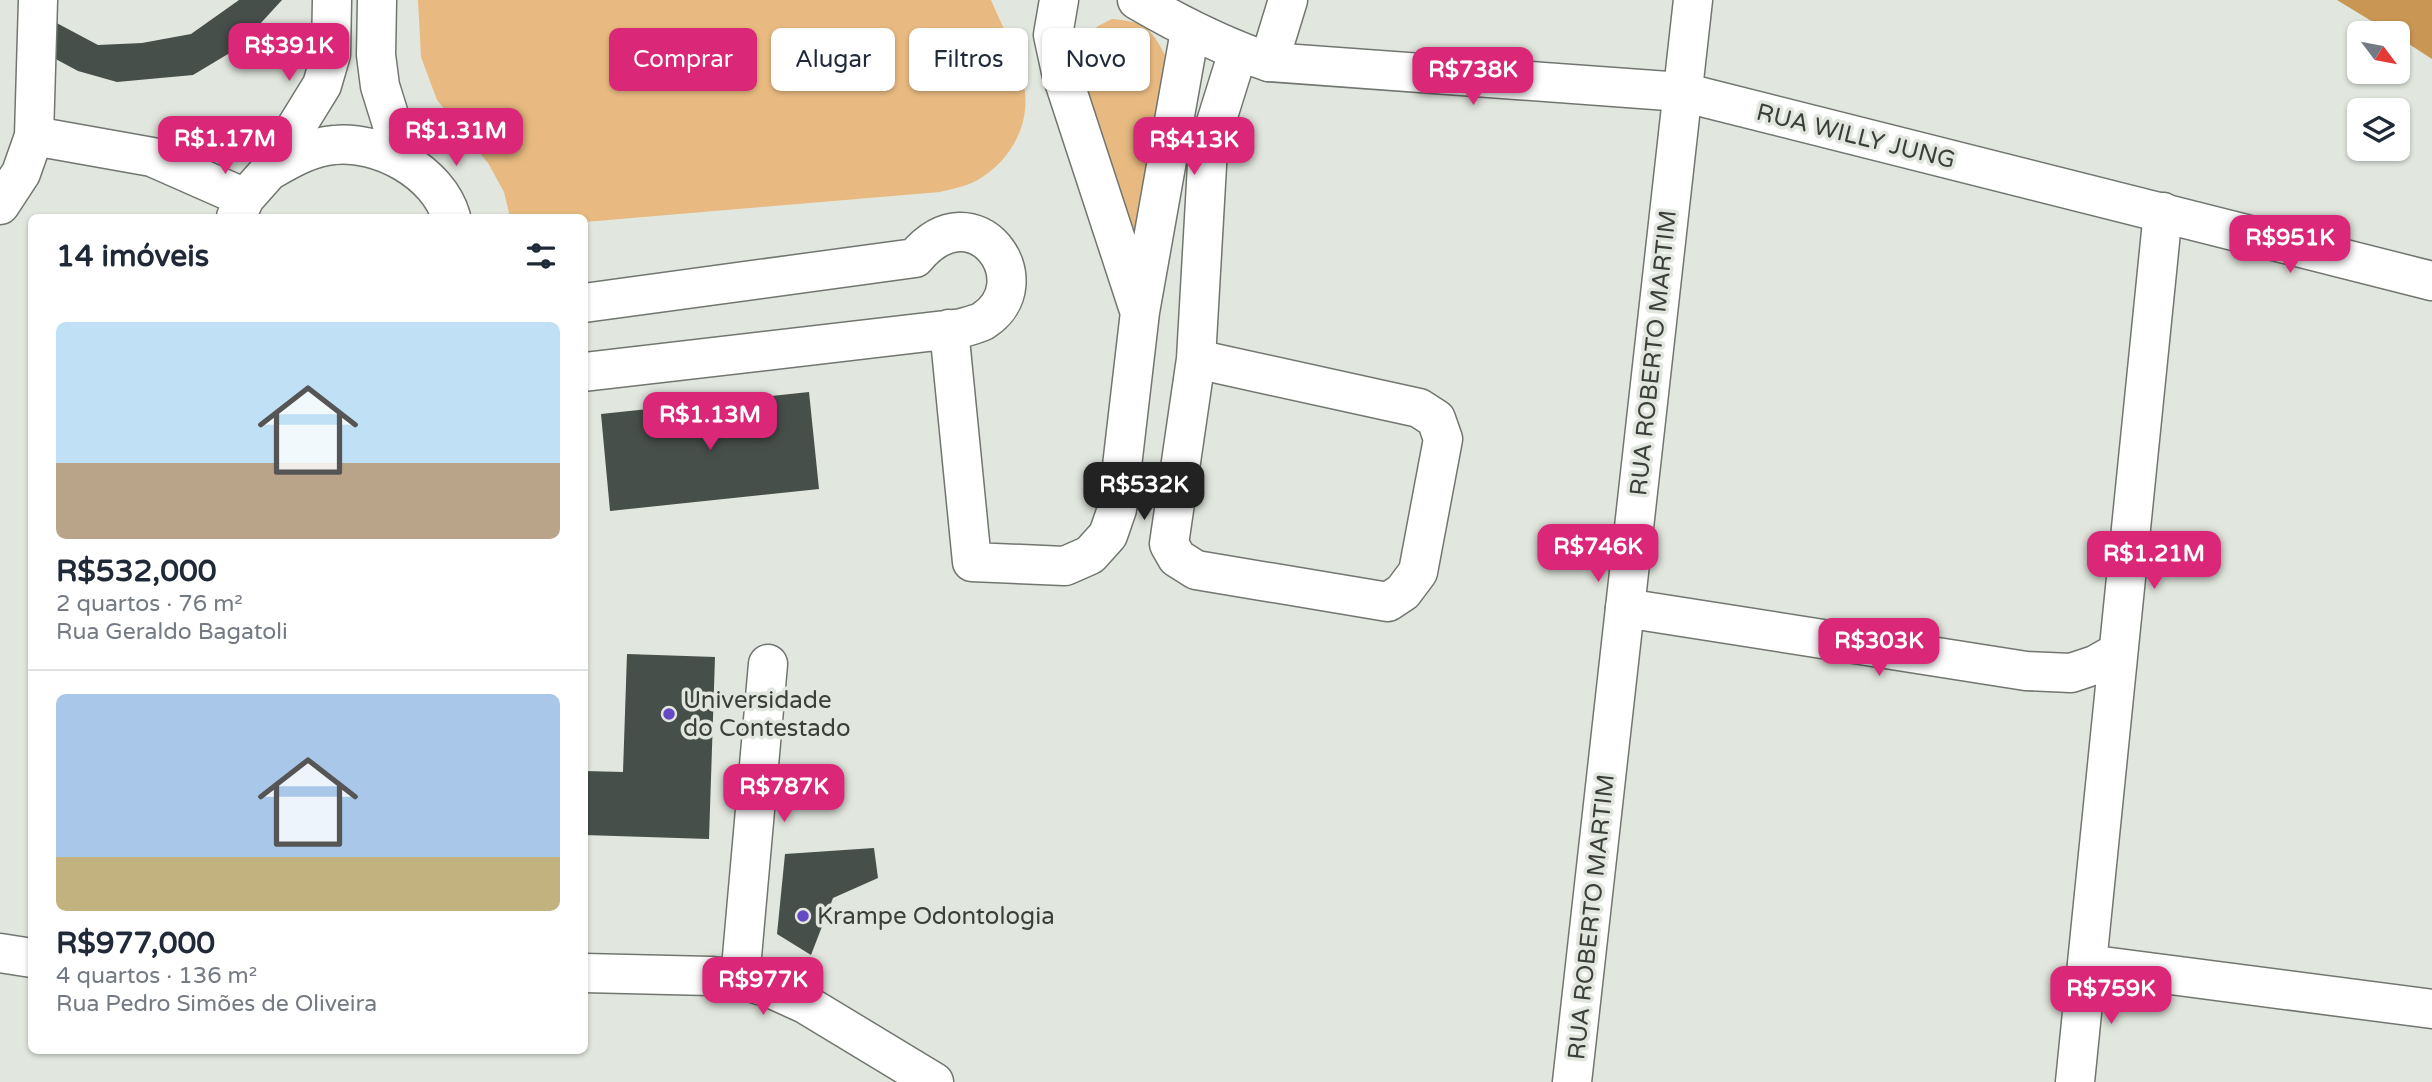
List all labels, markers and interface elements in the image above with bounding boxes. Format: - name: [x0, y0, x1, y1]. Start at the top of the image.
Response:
- north arrow: [2347, 21, 2410, 84]
- map controls: [2347, 21, 2410, 161]
- pin: R$391K: [232, 24, 346, 83]
- chip: Comprar: [609, 28, 757, 91]
- chip: Alugar: [771, 28, 895, 91]
- chip: Filtros: [909, 28, 1028, 91]
- chip: Novo: [1042, 28, 1150, 91]
- text: R$391K: [244, 32, 334, 60]
- pin: R$738K: [1416, 48, 1530, 107]
- text: R$738K: [1428, 56, 1518, 84]
- street label: RUA WILLY JUNG: [1753, 98, 1958, 175]
- button: layers: [2347, 98, 2410, 161]
- pin: R$1.31M: [391, 108, 521, 168]
- pin: R$1.17M: [160, 116, 290, 176]
- text: R$1.31M: [405, 117, 507, 145]
- pin: R$413K: [1137, 118, 1251, 177]
- text: R$1.17M: [174, 125, 276, 153]
- text: R$413K: [1149, 126, 1239, 154]
- street label: RUA ROBERTO MARTIM: [1624, 209, 1683, 497]
- pin: R$951K: [2233, 216, 2347, 275]
- text: R$951K: [2245, 224, 2335, 252]
- icon: filters: [522, 237, 560, 275]
- text: 14 imóveis: [56, 238, 209, 275]
- icon: home: [245, 367, 371, 493]
- pin: R$1.13M: [645, 392, 775, 452]
- text: R$1.13M: [659, 401, 761, 429]
- pin: R$532K: [1087, 462, 1201, 522]
- text: R$532K: [1099, 471, 1189, 499]
- pin: R$746K: [1541, 524, 1655, 584]
- pin: R$1.21M: [2089, 532, 2219, 591]
- text: R$746K: [1553, 533, 1643, 561]
- text: R$1.21M: [2103, 540, 2205, 568]
- text: R$532,000: [56, 553, 217, 590]
- text: 2 quartos · 76 m²: [56, 590, 243, 618]
- text: Rua Geraldo Bagatoli: [56, 618, 288, 646]
- pin: R$303K: [1822, 618, 1936, 678]
- text: R$303K: [1834, 627, 1924, 655]
- place label: Universidade do Contestado: [683, 686, 851, 743]
- marker: Universidade do Contestado: [661, 706, 677, 722]
- icon: home: [245, 739, 371, 865]
- pin: R$787K: [727, 764, 841, 824]
- text: R$787K: [739, 773, 829, 801]
- street label: RUA ROBERTO MARTIM: [1562, 773, 1621, 1061]
- place label: Krampe Odontologia: [817, 902, 1055, 931]
- marker: Krampe Odontologia: [795, 908, 811, 924]
- text: R$977,000: [56, 925, 215, 962]
- pin: R$977K: [706, 958, 820, 1017]
- text: 4 quartos · 136 m²: [56, 962, 257, 990]
- text: R$977K: [718, 966, 808, 994]
- pin: R$759K: [2054, 967, 2168, 1026]
- text: R$759K: [2066, 975, 2156, 1003]
- text: Rua Pedro Simões de Oliveira: [56, 990, 377, 1018]

